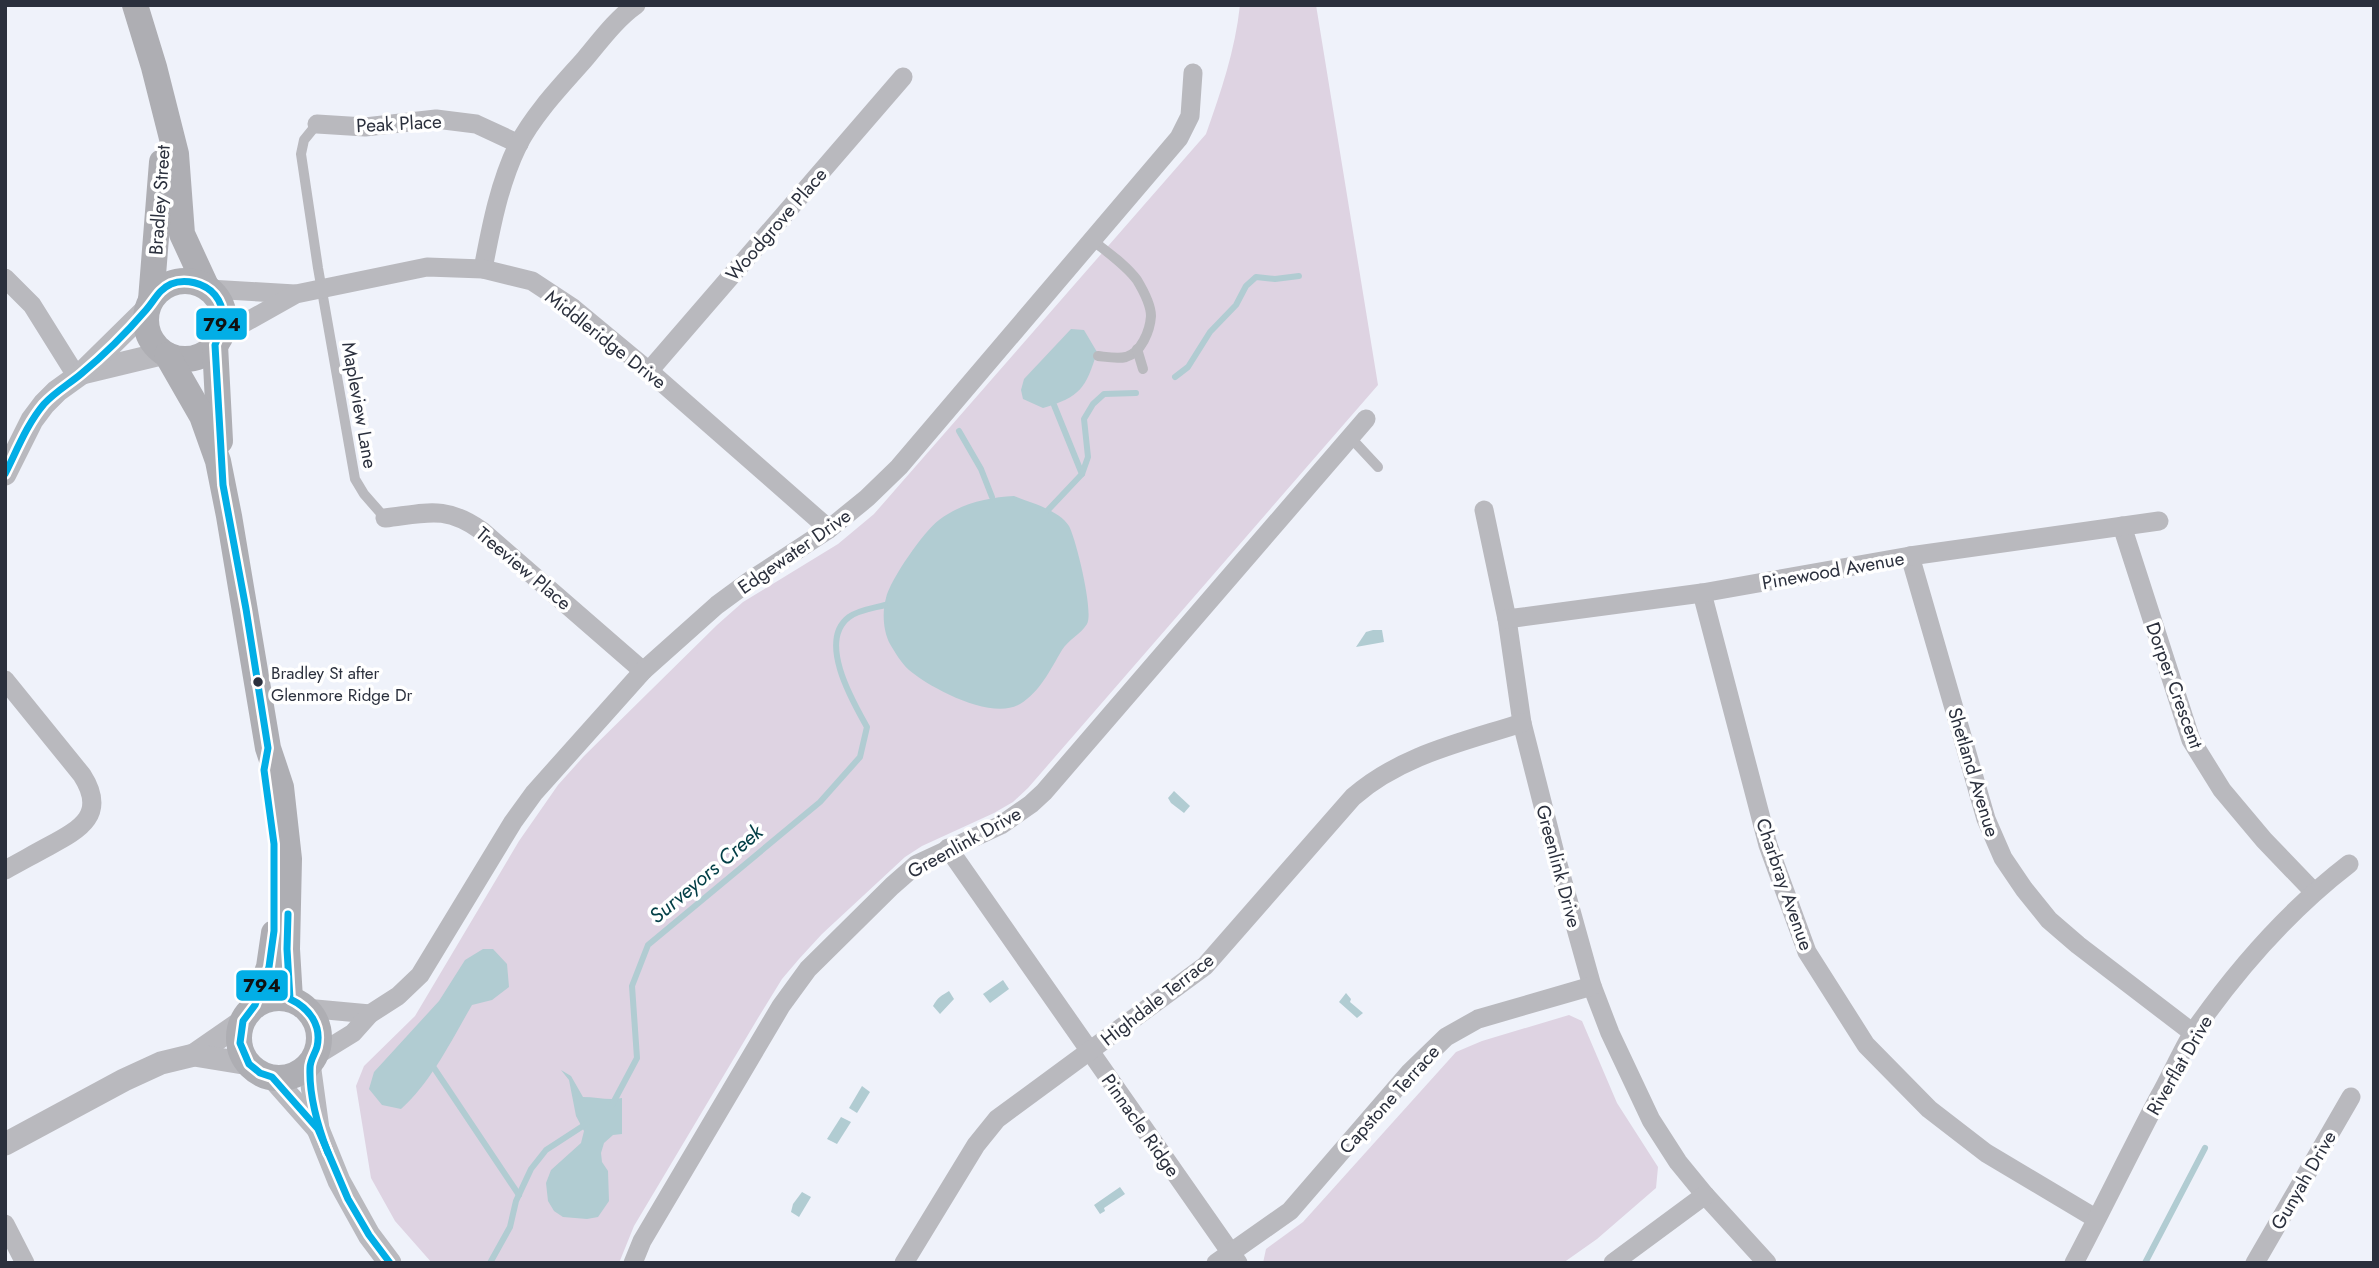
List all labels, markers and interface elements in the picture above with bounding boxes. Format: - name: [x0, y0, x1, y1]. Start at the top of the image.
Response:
- street label: Peak Place: [356, 108, 443, 139]
- street label: Bradley Street: [142, 144, 177, 256]
- street label: Woodgrove Place: [719, 162, 833, 287]
- street label: Middleridge Drive: [539, 284, 672, 395]
- line badge: 794: [195, 307, 248, 341]
- text: 794: [203, 311, 241, 338]
- street label: Mapleview Lane: [335, 340, 384, 471]
- street label: Edgewater Drive: [732, 502, 856, 600]
- street label: Treeview Place: [470, 520, 577, 616]
- street label: Pinewood Avenue: [1760, 545, 1907, 596]
- street label: Dorper Crescent: [2139, 618, 2210, 753]
- place label: Bradley St after Glenmore Ridge Dr: [271, 661, 412, 707]
- marker: Bradley St after Glenmore Ridge Dr: [251, 675, 265, 689]
- street label: Shetland Avenue: [1941, 704, 2006, 840]
- street label: Greenlink Drive: [903, 800, 1026, 885]
- street label: Greenlink Drive: [1529, 802, 1588, 931]
- street label: Charbray Avenue: [1749, 814, 1820, 954]
- water label: Surveyors Creek: [643, 817, 770, 931]
- street label: Highdale Terrace: [1095, 946, 1220, 1052]
- line badge: 794: [235, 969, 289, 1002]
- text: 794: [243, 972, 281, 999]
- street label: Riverflat Drive: [2140, 1010, 2219, 1120]
- street label: Capstone Terrace: [1333, 1039, 1446, 1160]
- street label: Pinnacle Ridge: [1095, 1068, 1186, 1183]
- street label: Gunyah Drive: [2264, 1126, 2343, 1235]

